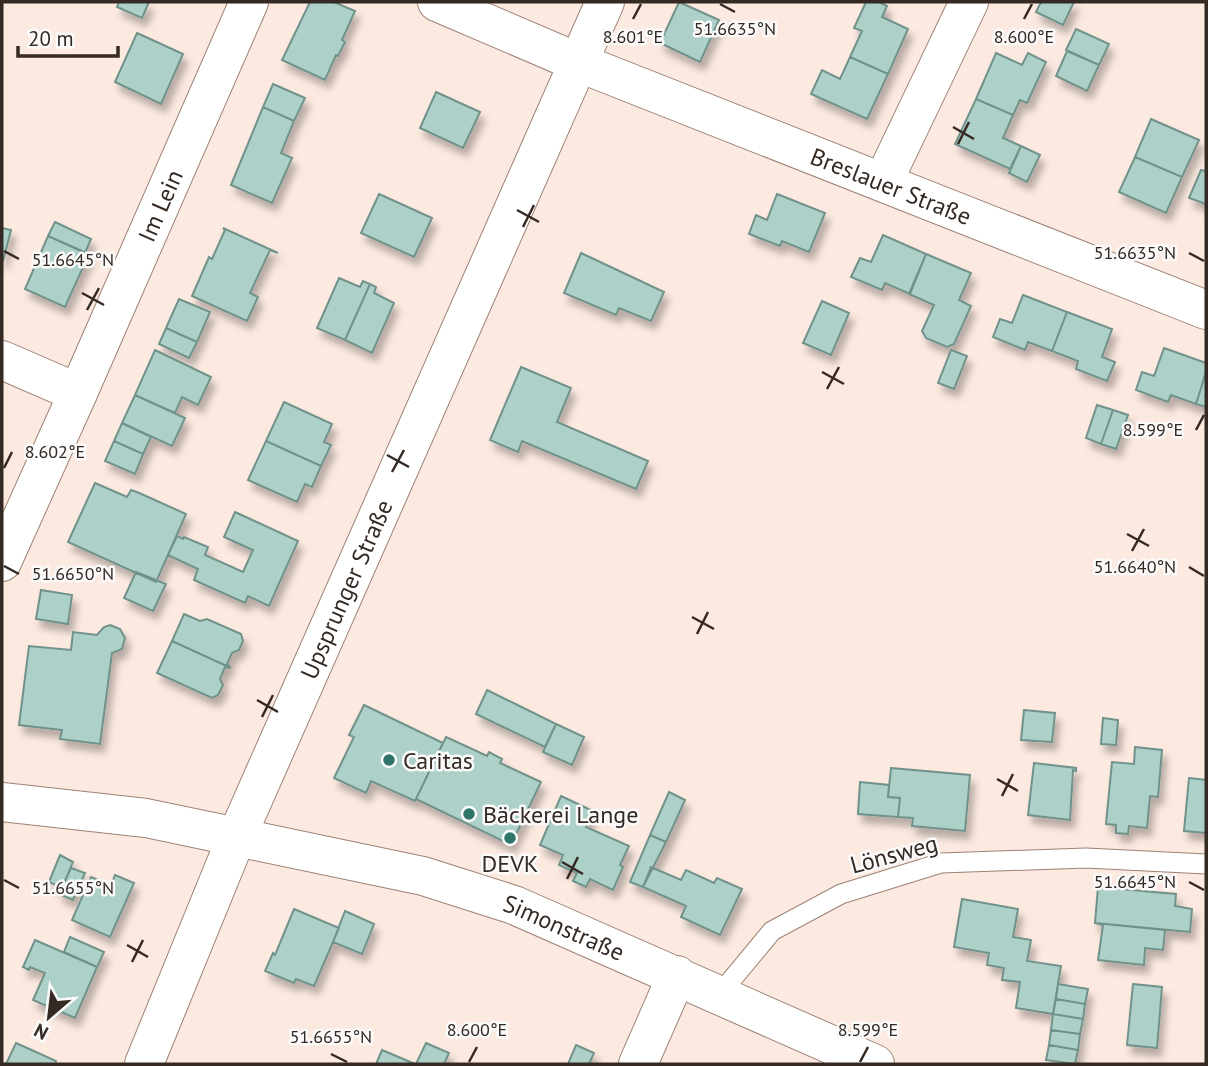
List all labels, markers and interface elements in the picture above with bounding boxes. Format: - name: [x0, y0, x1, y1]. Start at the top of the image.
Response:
- scale bar: [18, 14, 117, 58]
- text: 51.6635°N: [694, 17, 776, 40]
- text: 20 m: [28, 25, 74, 52]
- text: 8.601°E: [603, 25, 663, 48]
- text: 8.600°E: [994, 25, 1054, 48]
- street label: Breslauer Straße: [806, 140, 976, 232]
- street label: Im Lein: [131, 165, 189, 246]
- text: 51.6635°N: [1094, 241, 1176, 264]
- text: 51.6645°N: [32, 248, 114, 271]
- text: 8.599°E: [1123, 418, 1183, 441]
- text: 8.602°E: [25, 440, 85, 463]
- street label: Upsprunger Straße: [293, 495, 399, 684]
- text: 51.6640°N: [1094, 555, 1176, 578]
- text: 51.6650°N: [32, 562, 114, 585]
- place label: Caritas: [403, 745, 473, 776]
- marker: Caritas: [381, 752, 397, 768]
- place label: Bäckerei Lange: [483, 799, 638, 830]
- marker: Bäckerei Lange: [461, 806, 477, 822]
- street label: Lönsweg: [847, 827, 941, 881]
- marker: DEVK: [502, 830, 518, 846]
- place label: DEVK: [482, 848, 538, 879]
- text: 51.6645°N: [1094, 870, 1176, 893]
- text: 51.6655°N: [32, 876, 114, 899]
- street label: Simonstraße: [500, 887, 629, 967]
- north arrow: [14, 982, 84, 1052]
- text: N: [30, 1018, 52, 1046]
- text: 8.600°E: [447, 1018, 507, 1041]
- text: 8.599°E: [838, 1018, 898, 1041]
- text: 51.6655°N: [290, 1025, 372, 1048]

